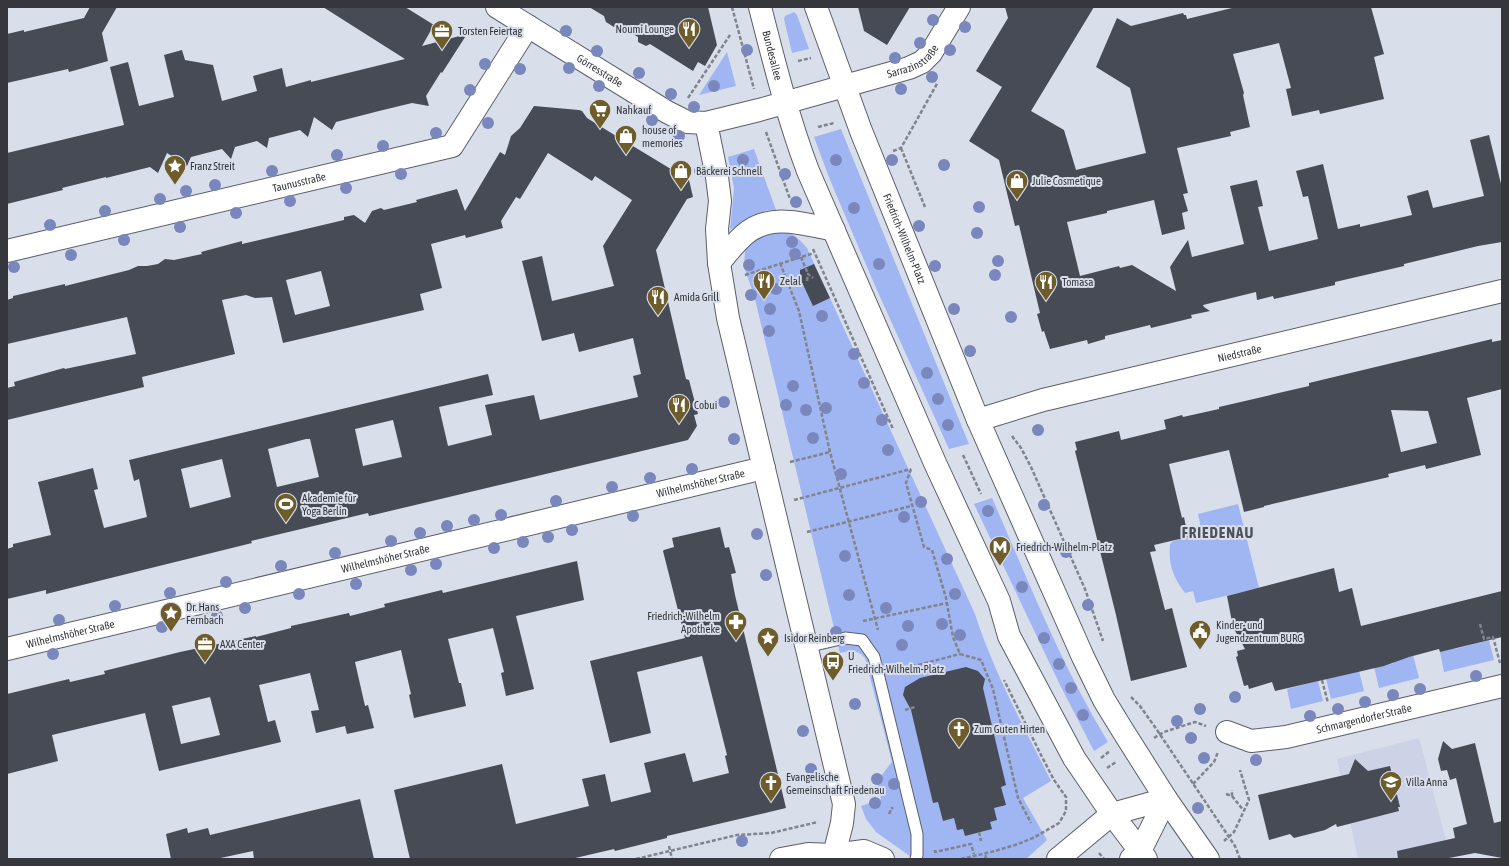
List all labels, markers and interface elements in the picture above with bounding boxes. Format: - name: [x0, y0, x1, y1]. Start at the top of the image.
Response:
- restaurant icon: Noumi Lounge: [676, 16, 702, 49]
- office icon: Torsten Feiertag: [429, 18, 455, 51]
- place label: Noumi Lounge: [615, 23, 674, 35]
- place label: Torsten Feiertag: [458, 25, 523, 37]
- street label: Bundesallee: [760, 29, 785, 82]
- street label: Sarrazinstraße: [885, 43, 941, 80]
- street label: Görresstraße: [575, 52, 625, 89]
- supermarket icon: Nahkauf: [587, 97, 613, 130]
- place label: Nahkauf: [616, 104, 651, 116]
- shop icon: house of memories: [613, 123, 639, 156]
- place label: house of memories: [642, 124, 683, 149]
- place icon: Franz Streit: [162, 153, 188, 186]
- shop icon: Bäckerei Schnell: [668, 158, 694, 191]
- place label: Franz Streit: [190, 160, 235, 172]
- place label: Bäckerei Schnell: [696, 165, 763, 177]
- shop icon: Julie Cosmetique: [1004, 168, 1030, 201]
- street label: Taunusstraße: [271, 170, 327, 194]
- place label: Julie Cosmetique: [1032, 175, 1101, 187]
- street label: Friedrich-Wilhelm-Platz: [881, 192, 928, 285]
- restaurant icon: Zelal: [751, 268, 777, 301]
- restaurant icon: Tomasa: [1033, 269, 1059, 302]
- place label: Zelal: [780, 275, 801, 287]
- place label: Tomasa: [1062, 276, 1093, 288]
- restaurant icon: Amida Grill: [645, 284, 671, 317]
- place label: Amida Grill: [674, 291, 719, 303]
- street label: Niedstraße: [1216, 342, 1263, 364]
- restaurant icon: Cobui: [666, 392, 692, 425]
- place label: Cobui: [694, 399, 717, 411]
- street label: Wilhelmshöher Straße: [655, 467, 746, 500]
- sports icon: Akademie für Yoga Berlin: [273, 491, 299, 524]
- place label: Akademie für Yoga Berlin: [302, 492, 357, 517]
- district label: FRIEDENAU: [1182, 524, 1254, 541]
- metro station icon: Friedrich-Wilhelm-Platz: [987, 534, 1013, 567]
- place label: Friedrich-Wilhelm-Platz: [1016, 541, 1112, 553]
- street label: Wilhelmshöher Straße: [340, 542, 431, 575]
- place icon: Dr. Hans Fernbach: [158, 600, 184, 633]
- place label: Dr. Hans Fernbach: [186, 601, 224, 626]
- pharmacy icon: Friedrich-Wilhelm Apotheke: [723, 609, 749, 642]
- place label: Friedrich-Wilhelm Apotheke: [647, 610, 720, 635]
- street label: Wilhelmshöher Straße: [25, 618, 116, 650]
- public building icon: Kinder- und Jugendzentrum BURG: [1187, 618, 1213, 651]
- place label: Kinder- und Jugendzentrum BURG: [1216, 619, 1303, 644]
- place icon: Isidor Reinberg: [755, 625, 781, 658]
- office icon: AXA Center: [192, 631, 218, 664]
- place label: Isidor Reinberg: [784, 632, 845, 644]
- place label: AXA Center: [220, 638, 265, 650]
- bus stop icon: U Friedrich-Wilhelm-Platz: [820, 649, 846, 682]
- place label: U Friedrich-Wilhelm-Platz: [848, 650, 944, 675]
- street label: Schmargendorfer Straße: [1315, 702, 1413, 736]
- church icon: Zum Guten Hirten: [946, 716, 972, 749]
- place label: Zum Guten Hirten: [974, 723, 1045, 735]
- school or university icon: Villa Anna: [1378, 769, 1404, 802]
- church icon: Evangelische Gemeinschaft Friedenau: [758, 770, 784, 803]
- place label: Evangelische Gemeinschaft Friedenau: [786, 771, 885, 796]
- place label: Villa Anna: [1406, 776, 1448, 788]

